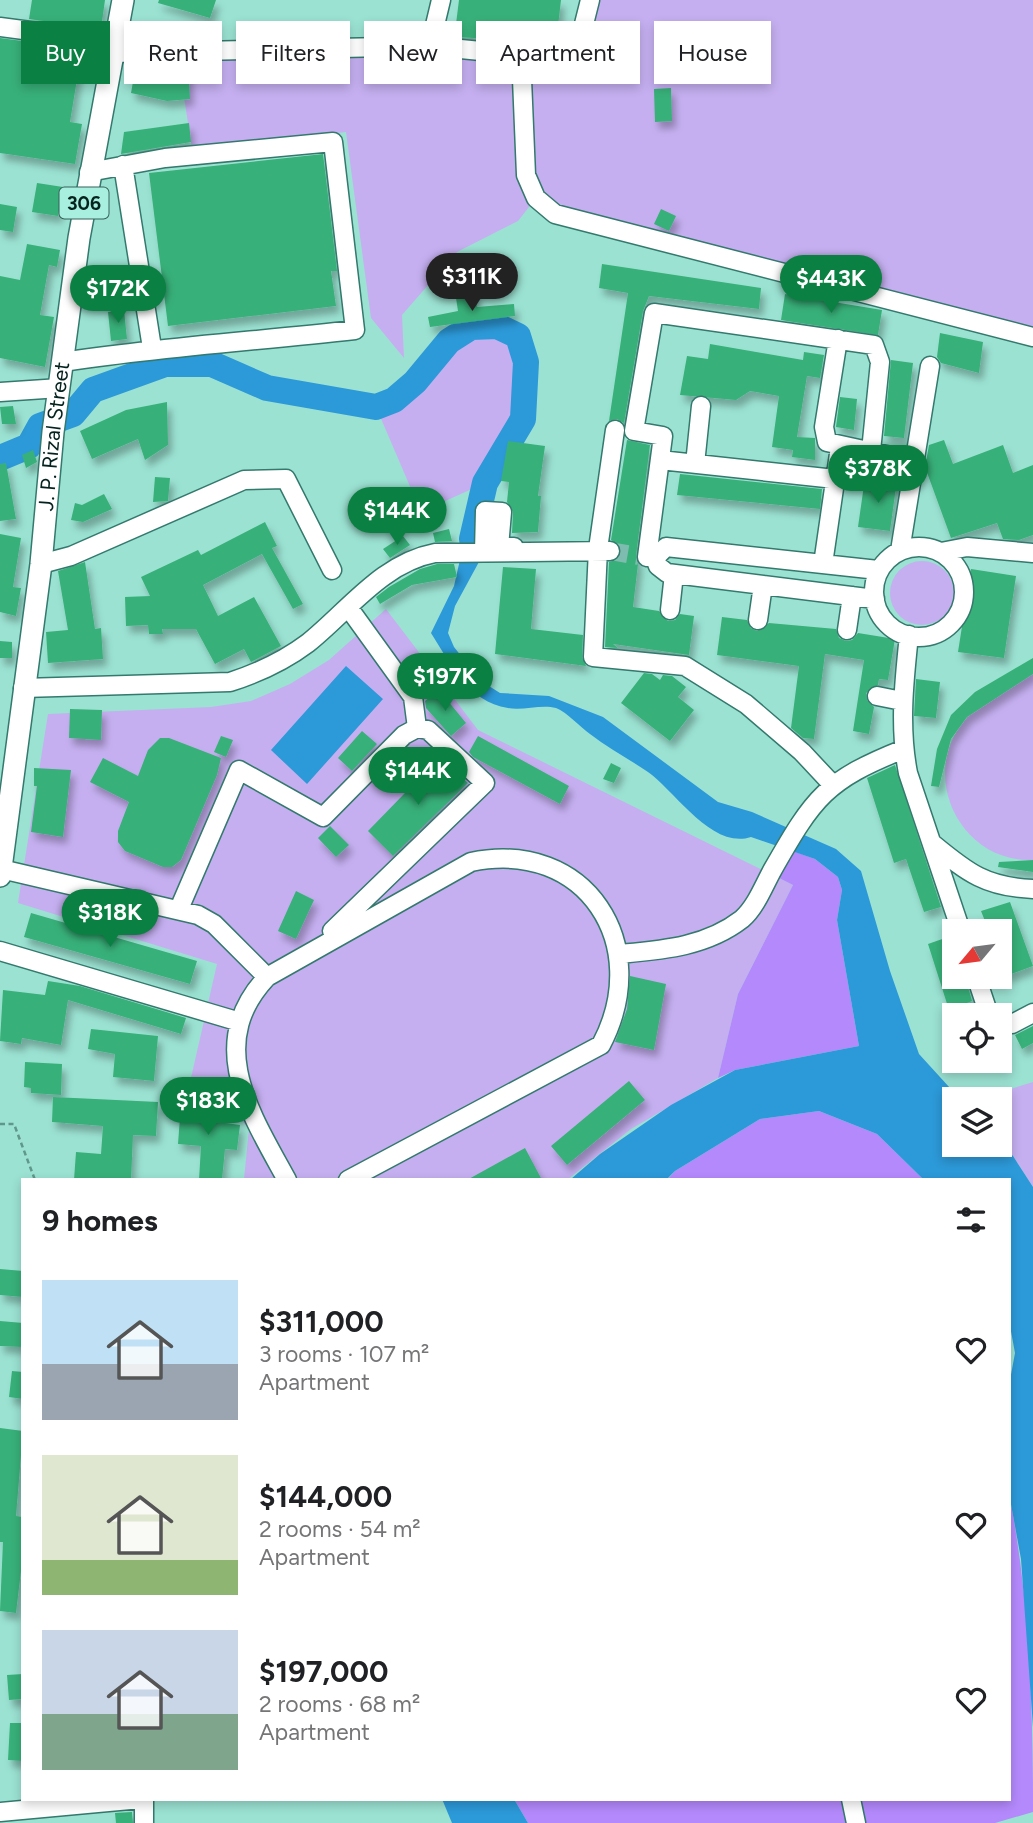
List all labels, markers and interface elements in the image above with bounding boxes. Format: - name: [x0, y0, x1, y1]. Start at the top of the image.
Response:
- chip: Buy: [21, 21, 110, 84]
- chip: Rent: [124, 21, 222, 84]
- chip: Filters: [236, 21, 350, 84]
- chip: New: [364, 21, 462, 84]
- chip: Apartment: [476, 21, 640, 84]
- chip: House: [654, 21, 771, 84]
- road number: 306: [60, 188, 108, 218]
- pin: $311K: [423, 254, 521, 313]
- pin: $443K: [782, 256, 880, 315]
- text: $311K: [442, 262, 502, 290]
- text: $443K: [796, 264, 866, 292]
- pin: $172K: [69, 266, 167, 325]
- text: $172K: [86, 274, 150, 302]
- street label: J. P. Rizal Street: [33, 360, 74, 512]
- pin: $378K: [829, 446, 927, 505]
- text: $378K: [844, 454, 912, 482]
- pin: $144K: [348, 488, 446, 547]
- text: $144K: [364, 496, 430, 524]
- pin: $197K: [396, 654, 494, 713]
- text: $197K: [413, 662, 477, 690]
- pin: $144K: [369, 748, 467, 807]
- text: $144K: [385, 756, 451, 784]
- pin: $318K: [61, 890, 159, 949]
- text: $318K: [78, 898, 142, 926]
- north arrow: [942, 919, 1012, 989]
- map controls: [942, 919, 1012, 1157]
- button: locate: [942, 1003, 1012, 1073]
- pin: $183K: [159, 1078, 257, 1137]
- text: $183K: [176, 1086, 240, 1114]
- button: layers: [942, 1087, 1012, 1157]
- icon: filters: [952, 1201, 990, 1239]
- text: 9 homes: [42, 1202, 158, 1239]
- text: $311,000: [259, 1303, 384, 1340]
- icon: home: [98, 1308, 182, 1392]
- icon: heart: [952, 1331, 990, 1369]
- text: 3 rooms · 107 m²: [259, 1340, 429, 1368]
- text: Apartment: [259, 1368, 370, 1396]
- text: $144,000: [259, 1478, 392, 1515]
- icon: home: [98, 1483, 182, 1567]
- icon: heart: [952, 1506, 990, 1544]
- text: 2 rooms · 54 m²: [259, 1515, 421, 1543]
- text: Apartment: [259, 1543, 370, 1571]
- text: $197,000: [259, 1653, 388, 1690]
- icon: home: [98, 1658, 182, 1742]
- icon: heart: [952, 1681, 990, 1719]
- text: 2 rooms · 68 m²: [259, 1690, 420, 1718]
- text: Apartment: [259, 1718, 370, 1746]

